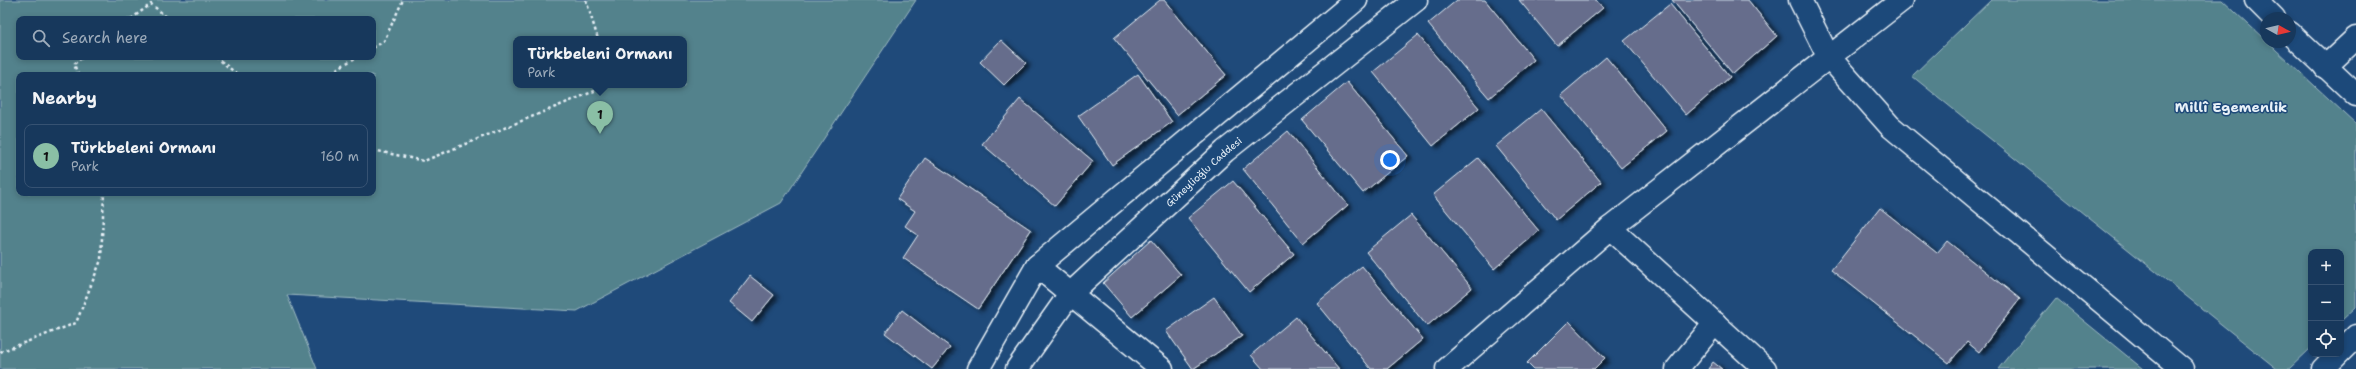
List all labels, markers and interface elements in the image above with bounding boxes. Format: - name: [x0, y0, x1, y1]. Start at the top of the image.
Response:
- north arrow: [2260, 12, 2296, 48]
- search box: [16, 16, 376, 60]
- icon: search: [30, 27, 52, 49]
- text: Search here: [62, 28, 148, 48]
- popup: [513, 36, 687, 88]
- text: Türkbeleni Ormanı: [527, 44, 673, 64]
- text: Park: [527, 64, 555, 81]
- text: Nearby: [32, 87, 97, 109]
- district label: Millî Egemenlik: [2175, 98, 2287, 116]
- pin: 1: [587, 101, 613, 134]
- street label: Güneylioğlu Caddesi: [1163, 134, 1245, 210]
- text: Türkbeleni Ormanı: [71, 138, 216, 158]
- text: 1: [43, 148, 49, 165]
- text: 160 m: [321, 148, 359, 165]
- your location: [1380, 150, 1400, 170]
- text: Park: [71, 158, 99, 175]
- map controls: [2308, 249, 2344, 357]
- button: +: [2308, 249, 2344, 285]
- button: −: [2308, 285, 2344, 321]
- button: locate: [2308, 321, 2344, 357]

